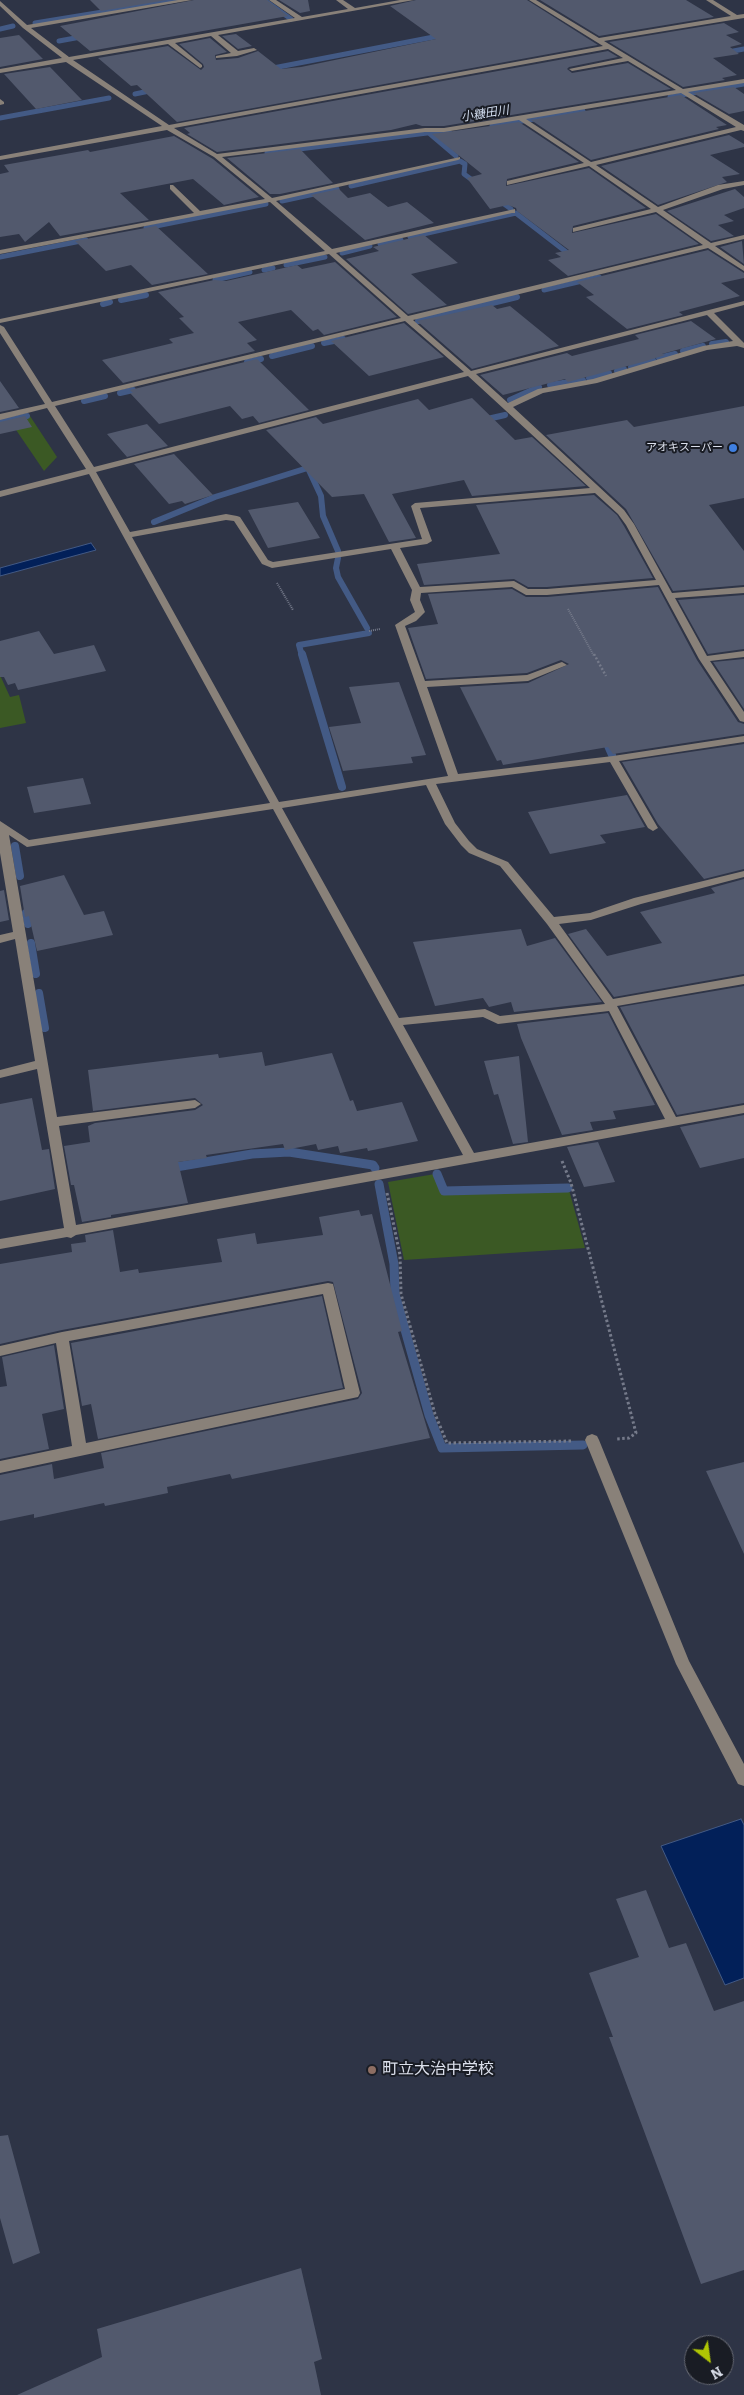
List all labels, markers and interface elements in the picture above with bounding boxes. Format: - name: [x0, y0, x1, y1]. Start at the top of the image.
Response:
- water label: 小糠田川: [460, 103, 510, 125]
- place label: アオキスーパー: [646, 441, 723, 455]
- marker: アオキスーパー: [727, 442, 739, 454]
- place label: 町立大治中学校: [382, 2060, 494, 2080]
- marker: 町立大治中学校: [366, 2064, 378, 2076]
- north arrow: [684, 2335, 734, 2385]
- text: N: [707, 2362, 725, 2383]

